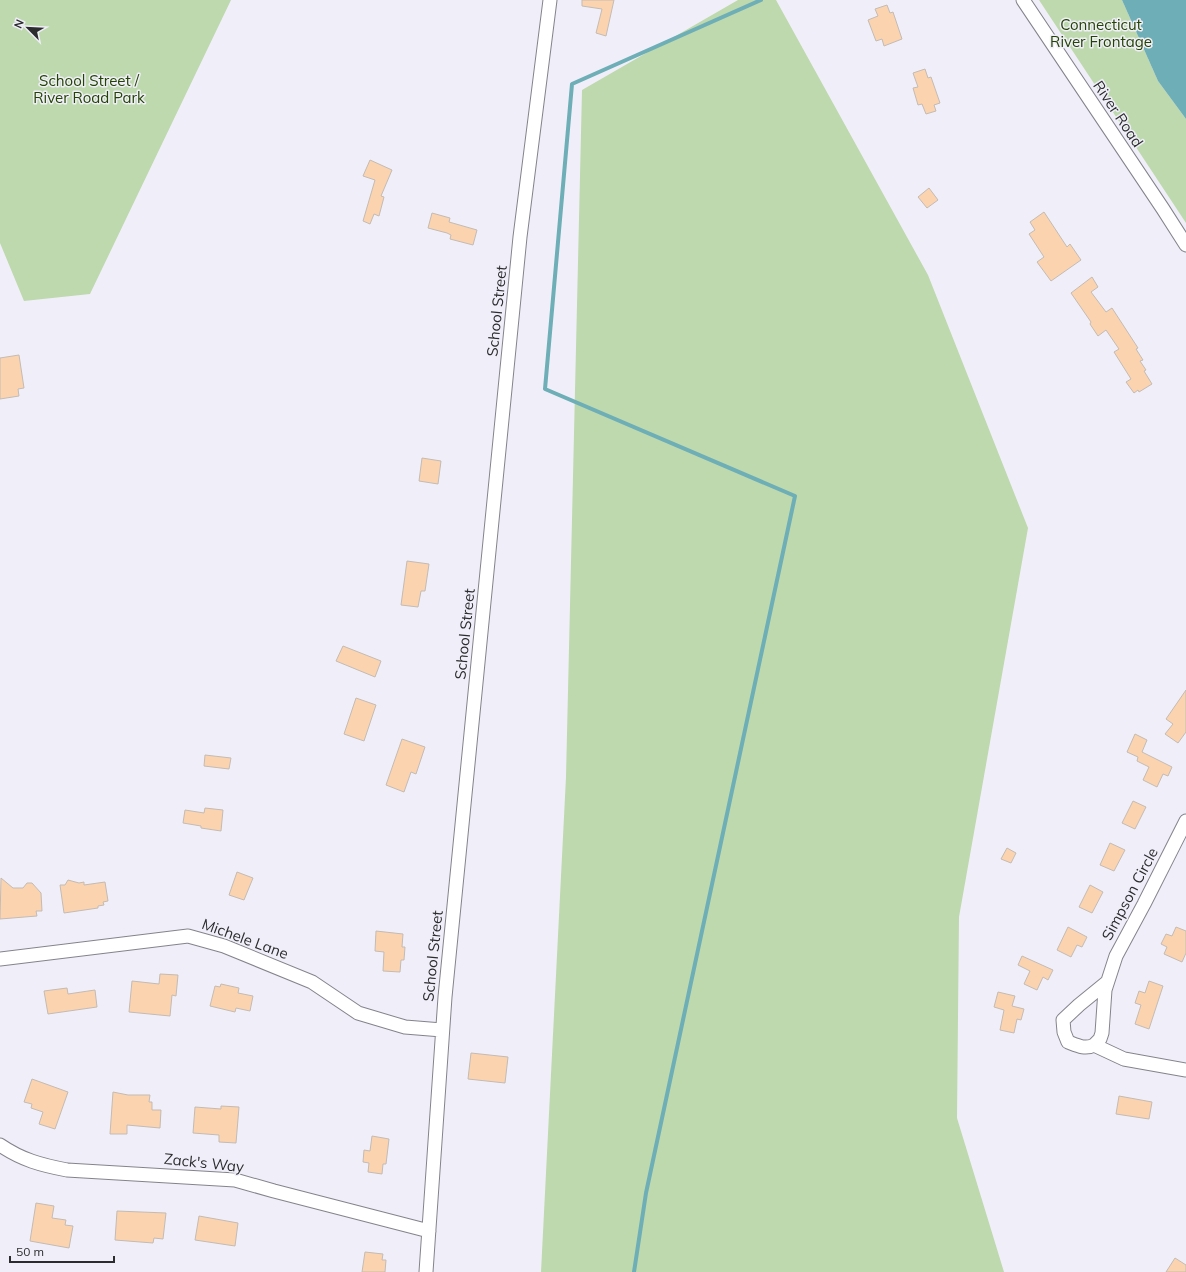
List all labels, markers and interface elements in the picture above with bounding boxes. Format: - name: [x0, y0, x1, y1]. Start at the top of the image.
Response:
- north arrow: [8, 8, 48, 48]
- park label: Connecticut River Frontage: [1050, 15, 1152, 51]
- text: N: [11, 17, 27, 31]
- park label: School Street / River Road Park: [33, 71, 145, 107]
- street label: River Road: [1089, 77, 1148, 151]
- street label: School Street: [482, 264, 511, 358]
- street label: School Street: [450, 587, 479, 681]
- street label: Simpson Circle: [1097, 844, 1162, 943]
- street label: School Street: [418, 909, 447, 1003]
- street label: Michele Lane: [199, 914, 291, 963]
- street label: Zack's Way: [163, 1149, 245, 1176]
- scale bar: [10, 1238, 114, 1264]
- text: 50 m: [16, 1244, 44, 1259]

